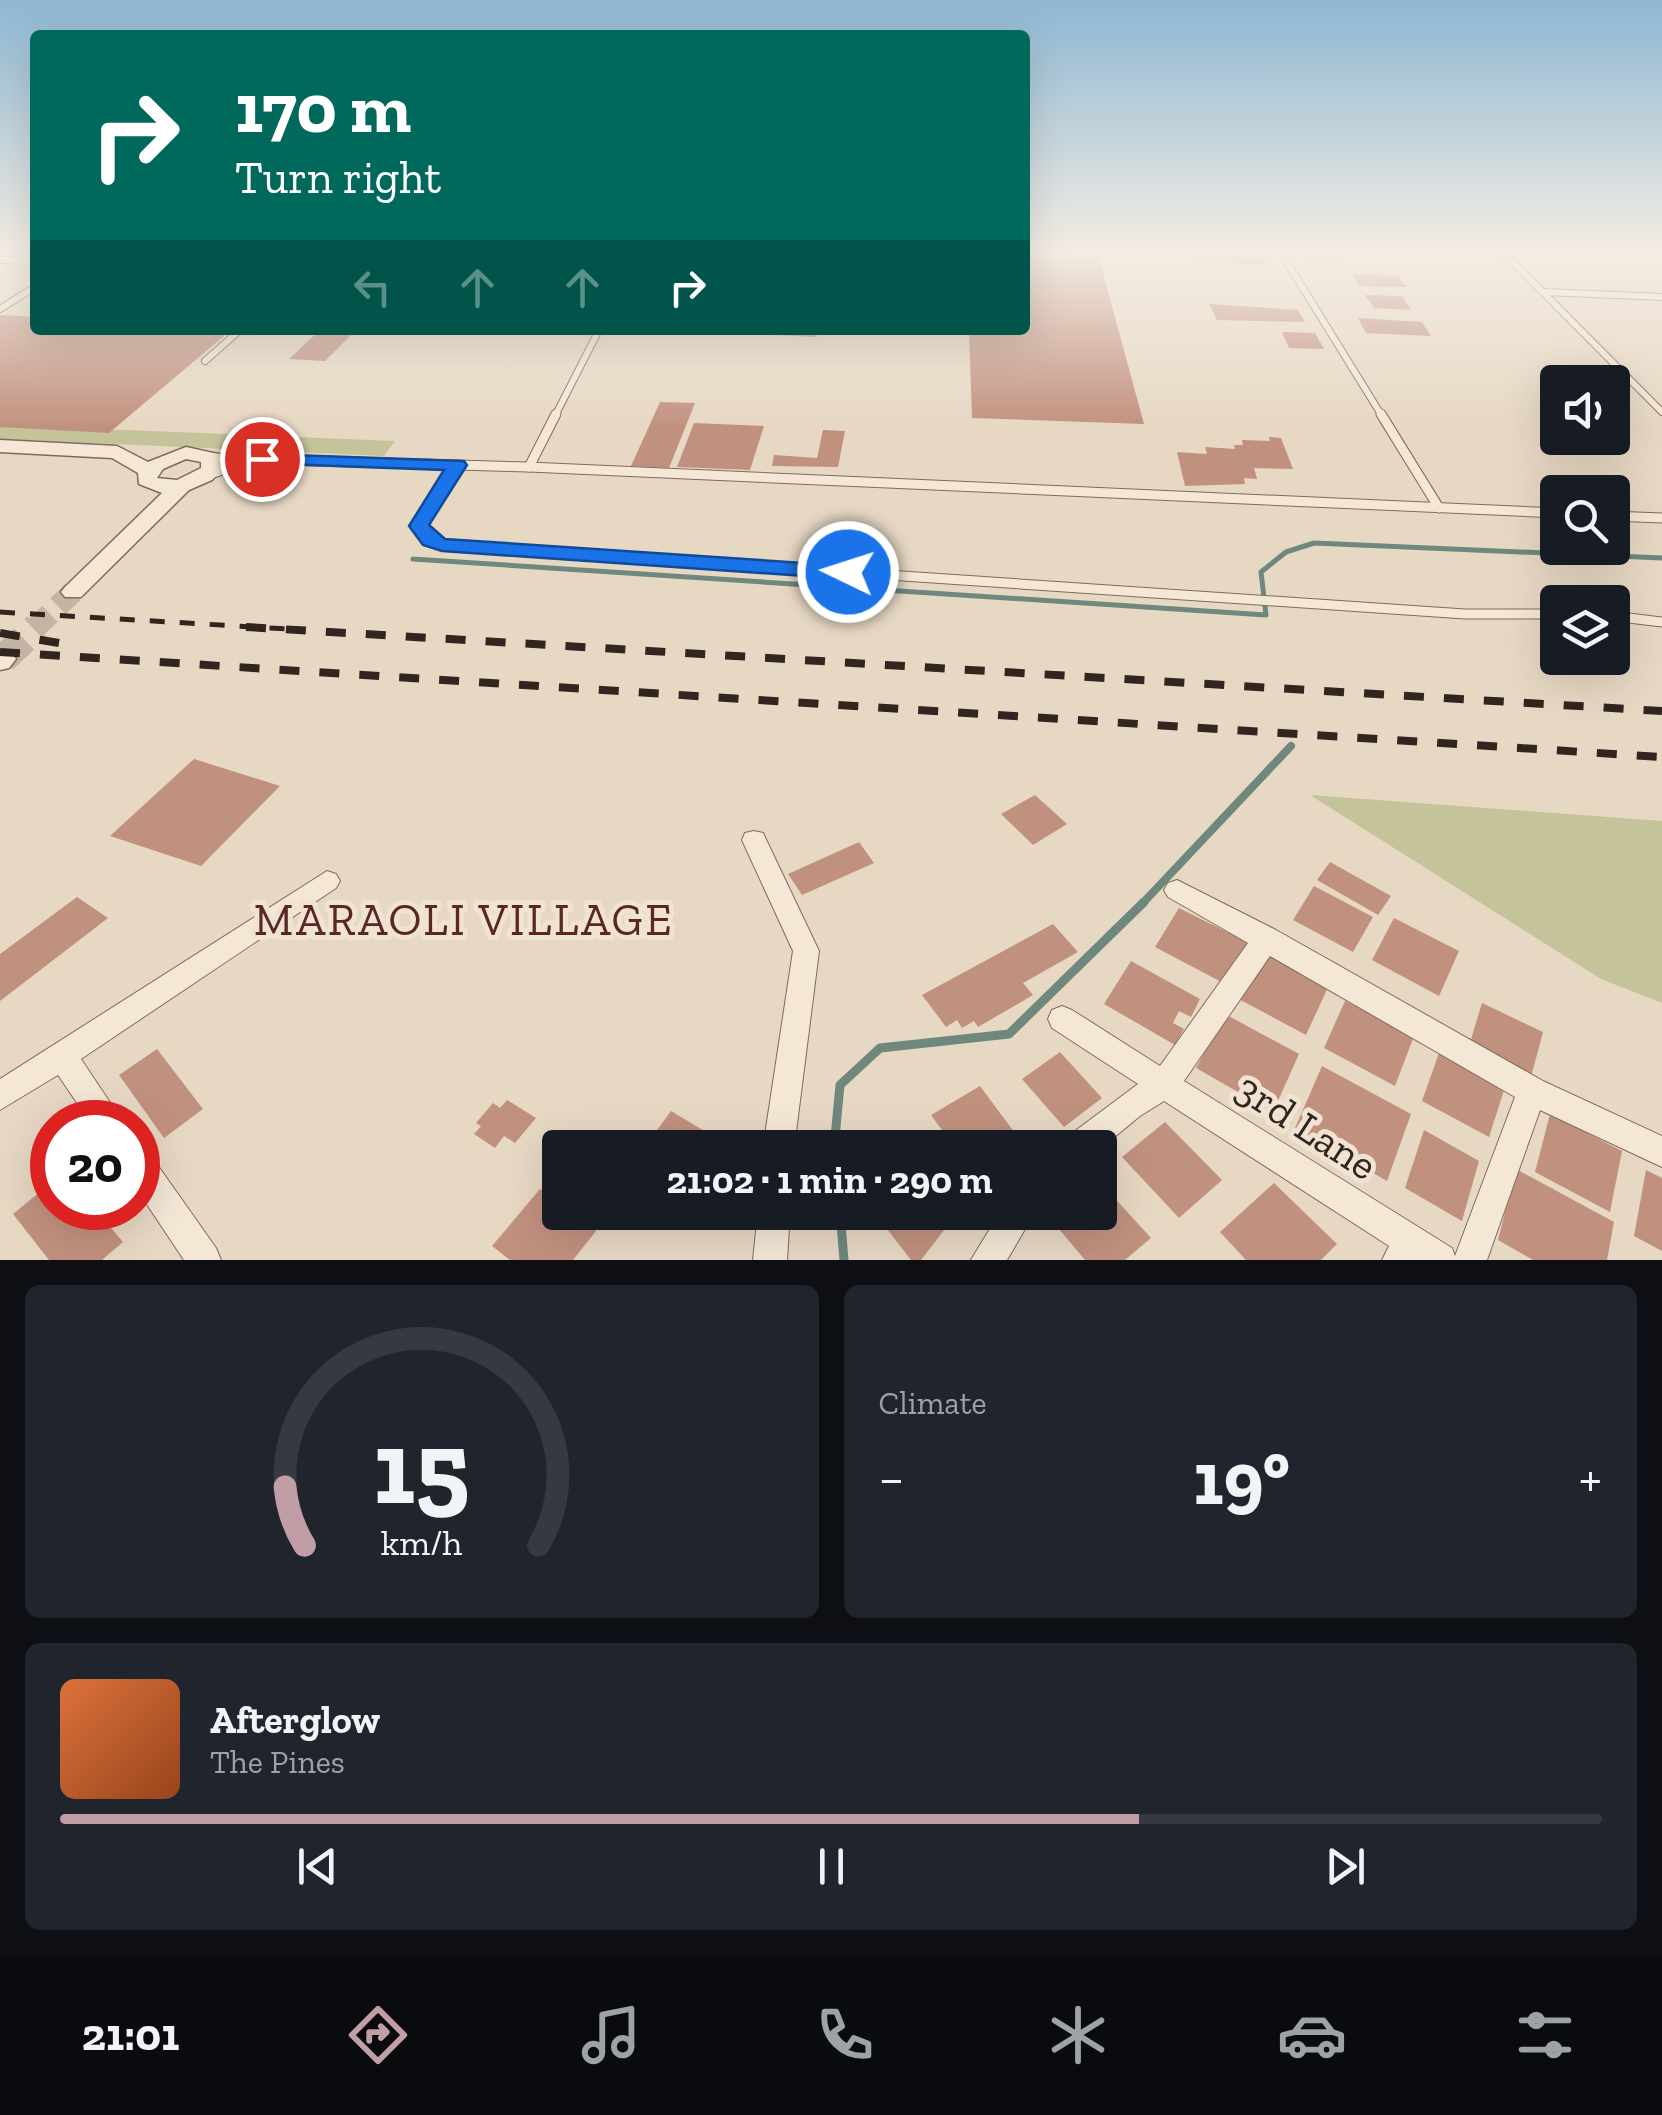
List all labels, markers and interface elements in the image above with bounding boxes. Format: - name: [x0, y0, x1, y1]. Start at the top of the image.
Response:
- text: 170 m: [235, 66, 411, 150]
- icon: right: [70, 70, 200, 200]
- text: Turn right: [235, 151, 441, 205]
- icon: left: [345, 260, 400, 315]
- icon: ahead: [450, 260, 505, 315]
- icon: ahead: [555, 260, 610, 315]
- icon: right: [660, 260, 715, 315]
- map controls: [1540, 365, 1630, 675]
- button: sound: [1540, 365, 1630, 455]
- pin: [220, 417, 305, 502]
- icon: arrive: [235, 432, 290, 487]
- button: search: [1540, 475, 1630, 565]
- position arrow: [796, 520, 900, 624]
- button: layers: [1540, 585, 1630, 675]
- district label: MARAOLI VILLAGE: [254, 893, 674, 947]
- street label: 3rd Lane: [1227, 1062, 1387, 1191]
- speed limit sign: 20: [30, 1100, 160, 1230]
- text: 21:02 · 1 min · 290 m: [666, 1157, 993, 1203]
- text: Climate: [879, 1384, 987, 1422]
- text: 15: [374, 1405, 470, 1530]
- text: 19°: [1193, 1433, 1290, 1523]
- text: −: [879, 1445, 904, 1511]
- text: +: [1579, 1445, 1602, 1511]
- text: km/h: [381, 1521, 463, 1564]
- text: Afterglow: [210, 1697, 380, 1743]
- text: The Pines: [210, 1743, 345, 1781]
- icon: previous: [290, 1839, 345, 1894]
- icon: pause: [804, 1839, 859, 1894]
- icon: next: [1318, 1839, 1373, 1894]
- icon: directions: [343, 2000, 413, 2070]
- icon: music: [576, 2000, 646, 2070]
- icon: phone: [810, 2000, 880, 2070]
- icon: climate: [1043, 2000, 1113, 2070]
- icon: car: [1277, 2000, 1347, 2070]
- icon: filters: [1510, 2000, 1580, 2070]
- text: 21:01: [82, 2008, 179, 2062]

